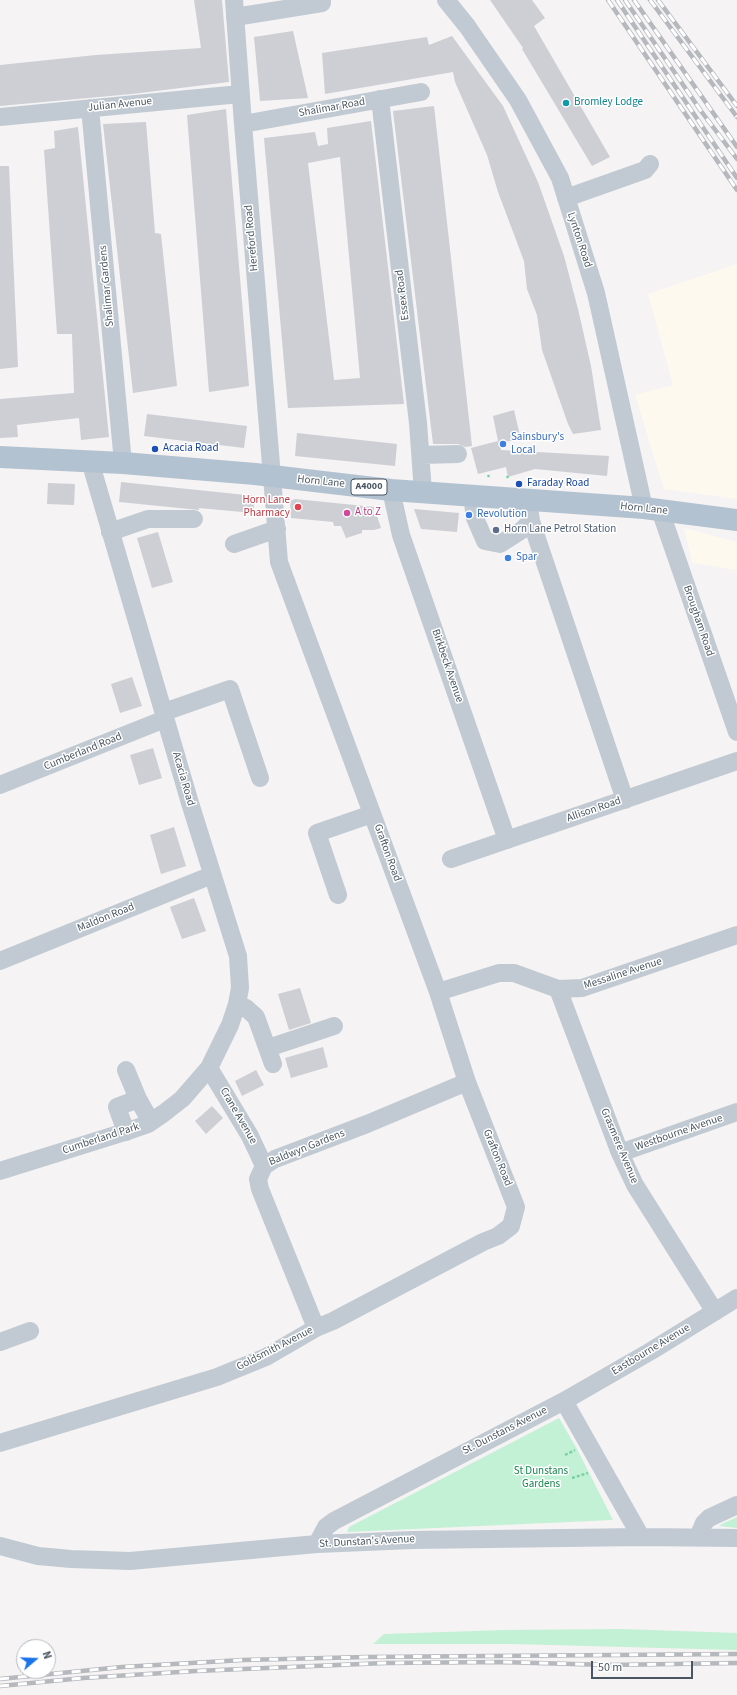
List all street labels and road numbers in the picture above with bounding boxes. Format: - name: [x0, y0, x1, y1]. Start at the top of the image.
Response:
- street label: Julian Avenue: [87, 95, 153, 115]
- street label: Shalimar Road: [298, 96, 366, 120]
- street label: Hereford Road: [243, 204, 261, 272]
- street label: Lynton Road: [564, 211, 594, 269]
- street label: Shalimar Gardens: [97, 245, 117, 327]
- street label: Essex Road: [393, 269, 413, 321]
- street label: Horn Lane: [297, 473, 345, 491]
- road number: A4000: [351, 479, 387, 495]
- street label: Horn Lane: [620, 500, 668, 518]
- street label: Brougham Road: [680, 584, 716, 658]
- street label: Birkbeck Avenue: [428, 628, 466, 704]
- street label: Cumberland Road: [42, 730, 124, 774]
- street label: Acacia Road: [169, 751, 197, 807]
- street label: Allison Road: [565, 795, 623, 825]
- street label: Grafton Road: [371, 823, 403, 883]
- street label: Maldon Road: [76, 901, 136, 935]
- street label: Messaline Avenue: [582, 955, 664, 993]
- street label: Crane Avenue: [217, 1085, 259, 1147]
- street label: Grasmere Avenue: [597, 1106, 641, 1186]
- street label: Westbourne Avenue: [634, 1112, 724, 1154]
- street label: Cumberland Park: [61, 1120, 141, 1158]
- street label: Baldwyn Gardens: [267, 1127, 347, 1169]
- street label: Grafton Road: [480, 1128, 514, 1188]
- street label: Eastbourne Avenue: [610, 1321, 692, 1379]
- street label: Goldsmith Avenue: [235, 1324, 315, 1374]
- street label: St. Dunstans Avenue: [460, 1404, 550, 1458]
- street label: St. Dunstan's Avenue: [319, 1533, 415, 1551]

